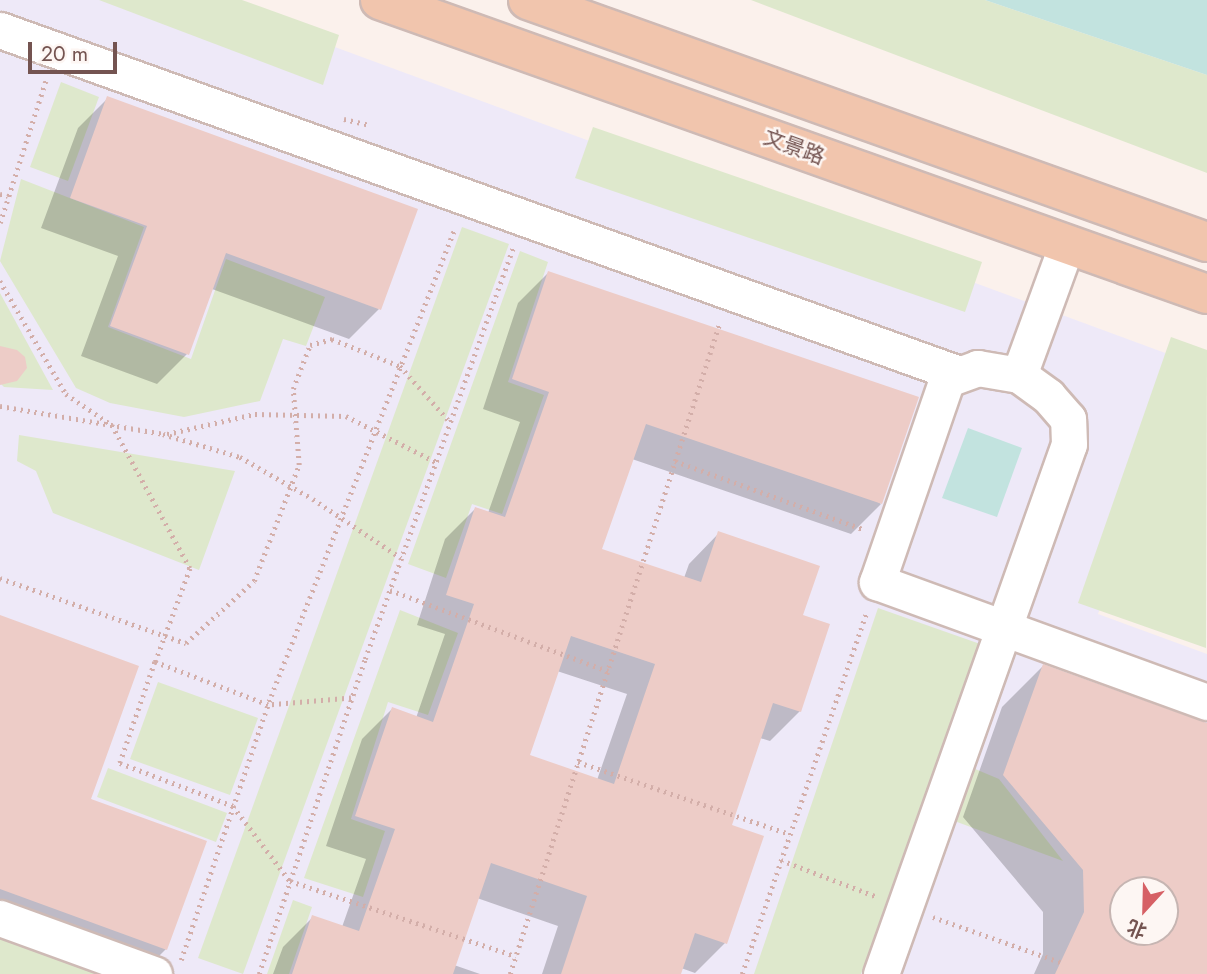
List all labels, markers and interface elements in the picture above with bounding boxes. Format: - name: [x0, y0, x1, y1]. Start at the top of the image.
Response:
- scale bar: [32, 28, 121, 72]
- text: 20 m: [41, 39, 88, 69]
- street label: 文景路: [760, 124, 828, 170]
- north arrow: [1109, 876, 1179, 946]
- text: 北: [1123, 913, 1151, 945]

